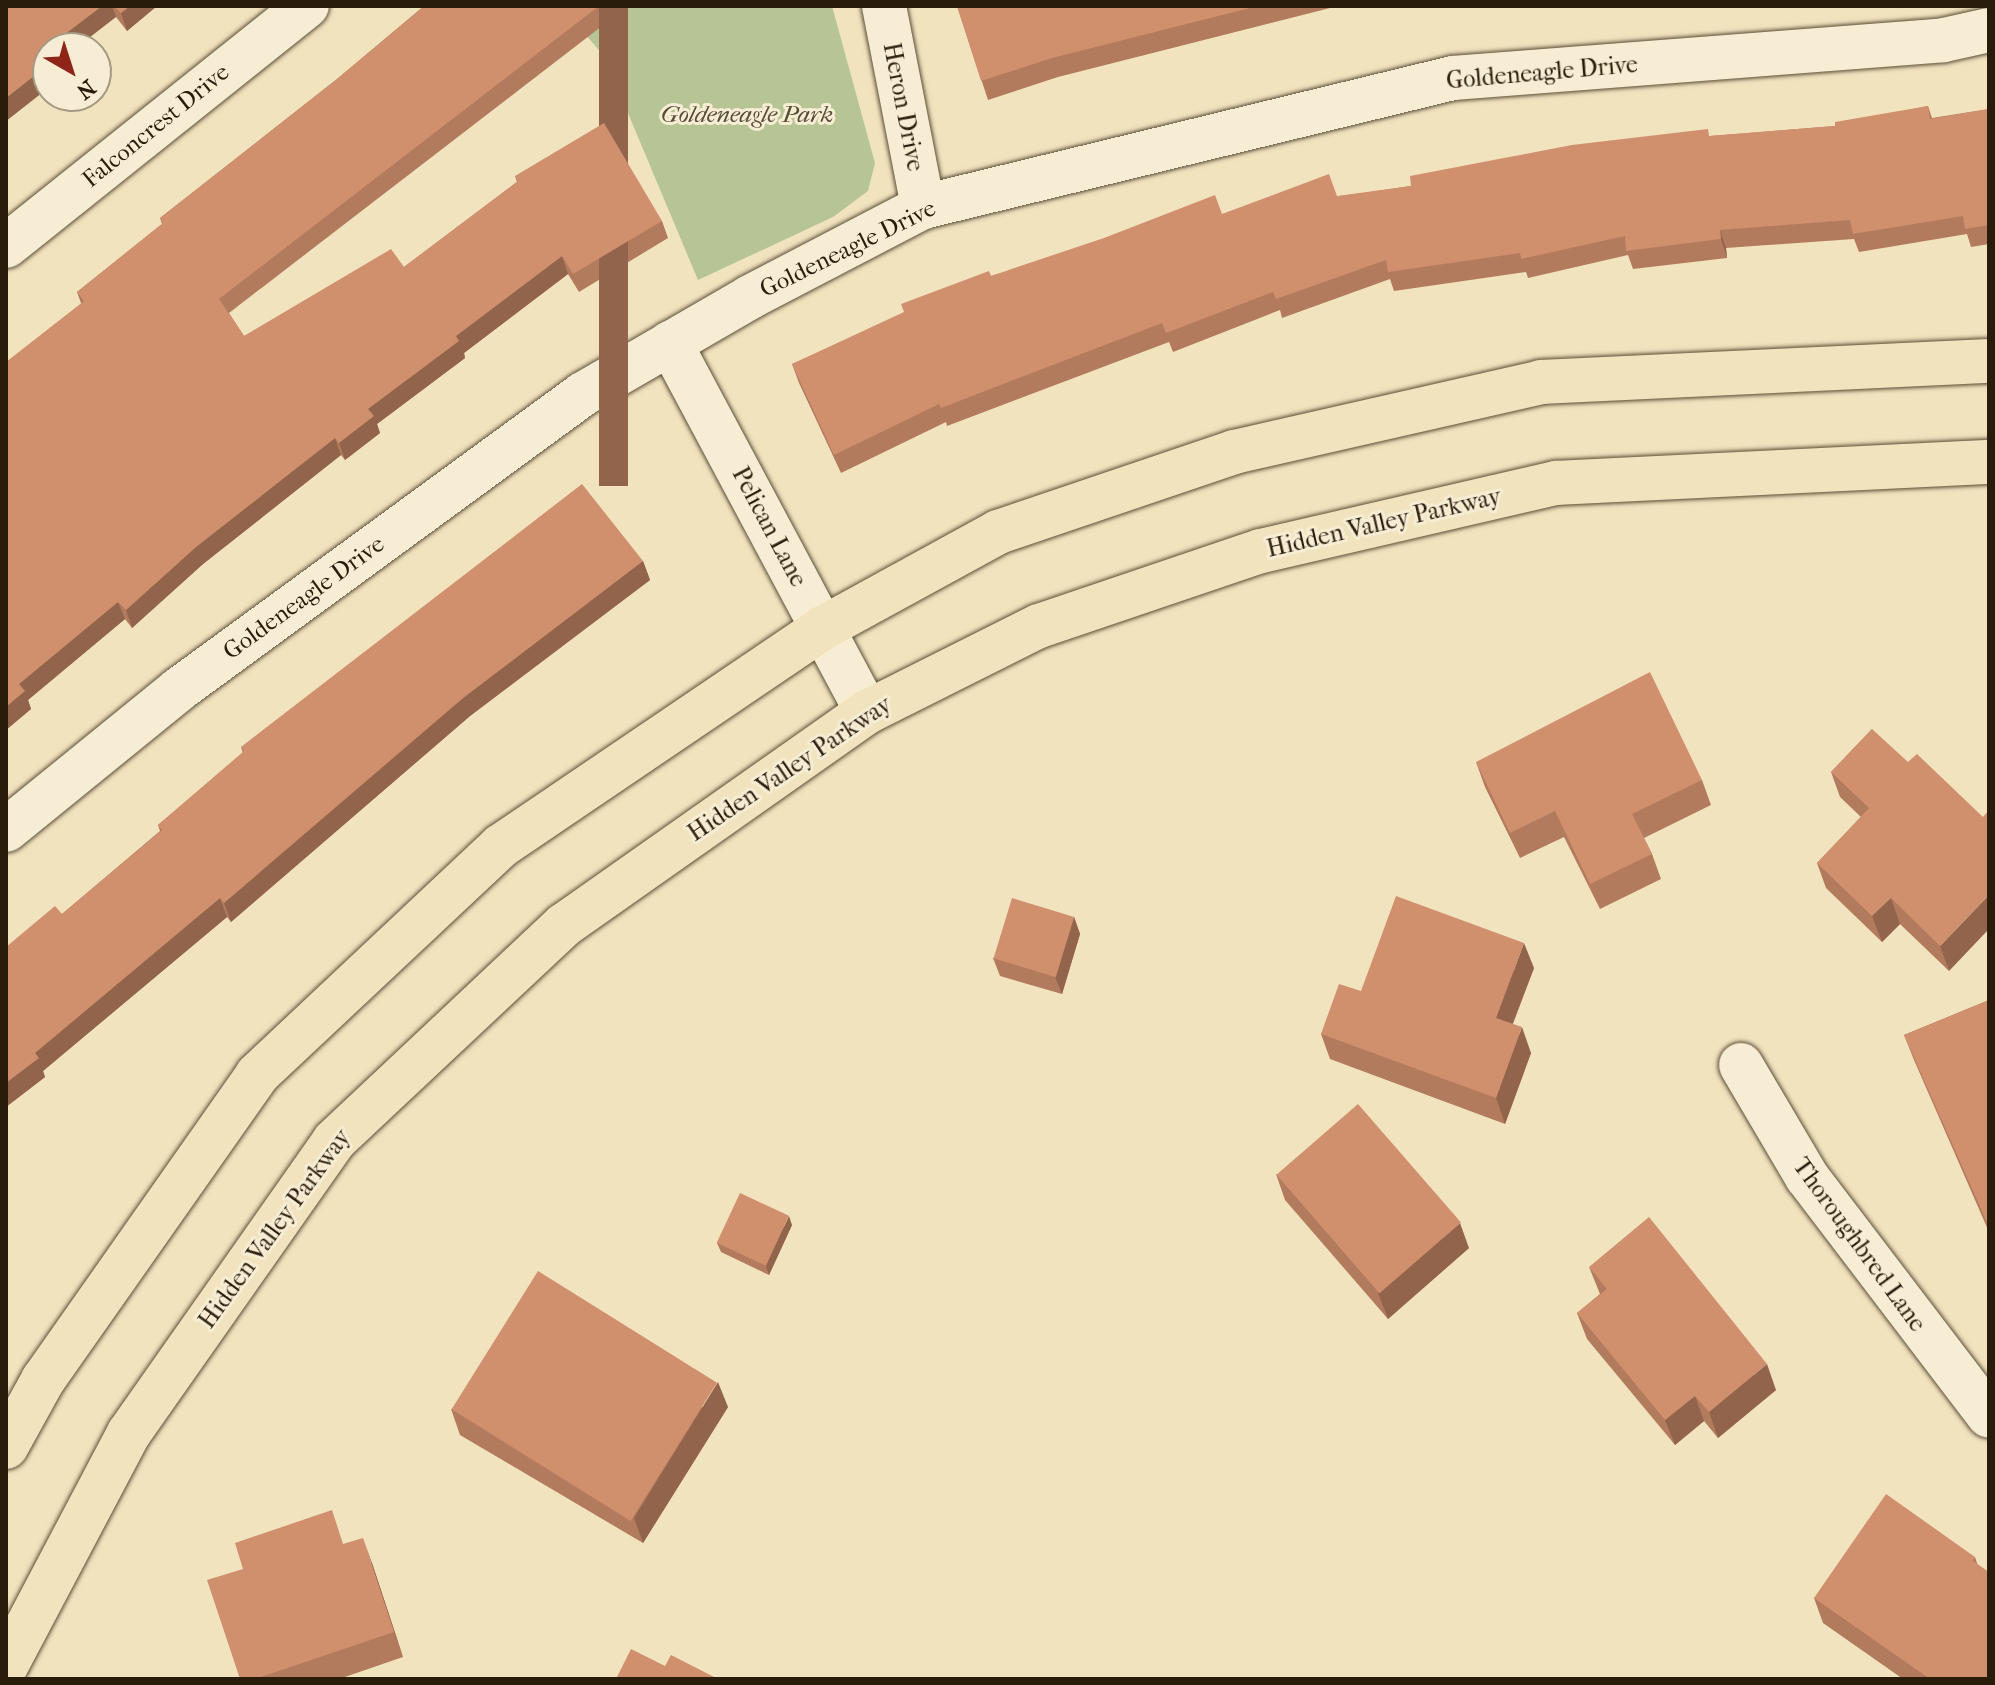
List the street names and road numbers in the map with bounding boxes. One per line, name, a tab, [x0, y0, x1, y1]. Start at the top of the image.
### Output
street label: Heron Drive	[876, 40, 930, 174]
street label: Goldeneagle Drive	[1445, 50, 1639, 96]
street label: Falconcrest Drive	[77, 58, 235, 194]
street label: Goldeneagle Drive	[755, 194, 941, 304]
street label: Pelican Lane	[725, 462, 813, 592]
street label: Hidden Valley Parkway	[1264, 482, 1504, 564]
street label: Goldeneagle Drive	[218, 530, 390, 666]
street label: Hidden Valley Parkway	[683, 690, 897, 848]
street label: Hidden Valley Parkway	[193, 1124, 357, 1334]
street label: Thoroughbred Lane	[1786, 1153, 1932, 1337]

